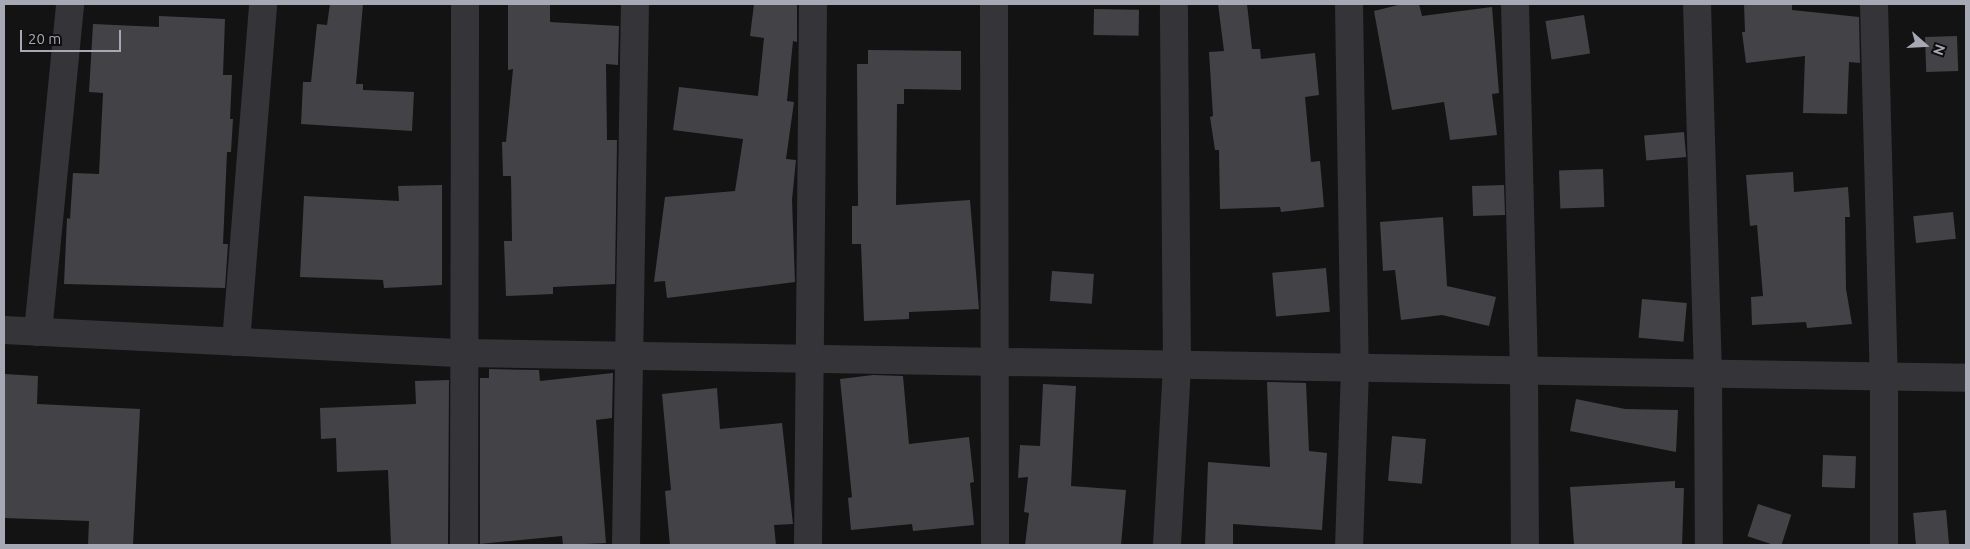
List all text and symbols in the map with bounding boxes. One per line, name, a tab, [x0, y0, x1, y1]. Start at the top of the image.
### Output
scale bar	[22, 20, 124, 52]
north arrow	[1900, 20, 1950, 70]
text: 20 m	[28, 30, 61, 47]
text: N	[1930, 42, 1948, 57]

